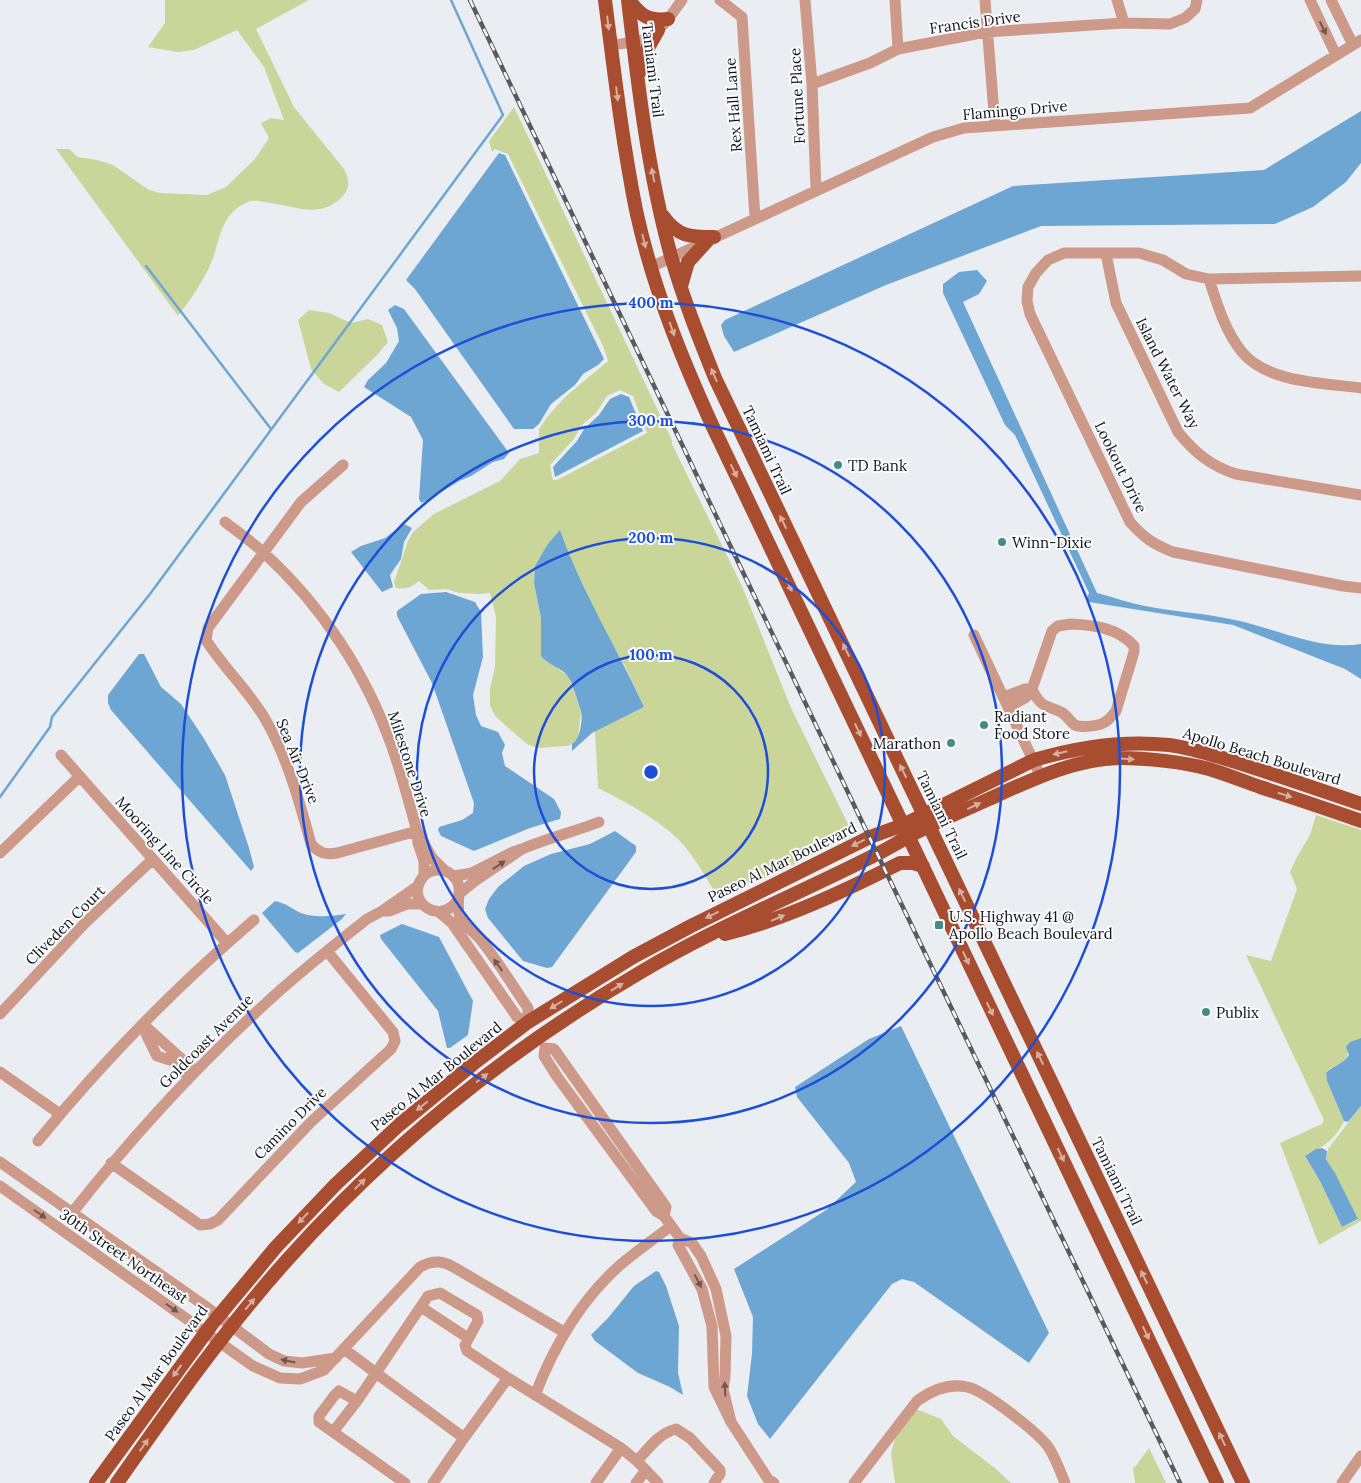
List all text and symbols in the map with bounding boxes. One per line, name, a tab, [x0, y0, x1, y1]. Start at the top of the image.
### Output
street label: Francis Drive	[928, 6, 1022, 38]
one-way arrow	[604, 15, 612, 31]
street label: Tamiami Trail	[638, 21, 668, 119]
one-way arrow	[1319, 21, 1327, 35]
street label: Fortune Place	[785, 47, 809, 145]
street label: Rex Hall Lane	[720, 57, 746, 153]
one-way arrow	[613, 86, 621, 102]
street label: Flamingo Drive	[962, 96, 1068, 124]
one-way arrow	[648, 167, 656, 183]
one-way arrow	[640, 233, 648, 249]
text: 400 m	[628, 293, 674, 312]
street label: Island Water Way	[1132, 314, 1204, 432]
one-way arrow	[669, 322, 676, 337]
one-way arrow	[710, 367, 718, 382]
street label: Tamiami Trail	[738, 403, 796, 497]
text: 300 m	[628, 411, 674, 430]
street label: Lookout Drive	[1091, 418, 1151, 516]
place label: TD Bank	[848, 456, 907, 475]
marker: TD Bank	[832, 459, 844, 471]
one-way arrow	[730, 464, 738, 478]
one-way arrow	[779, 514, 788, 529]
text: 200 m	[629, 528, 674, 547]
place label: Winn-Dixie	[1012, 533, 1092, 552]
marker: Winn-Dixie	[996, 536, 1008, 548]
one-way arrow	[785, 578, 793, 592]
one-way arrow	[842, 643, 850, 657]
text: 100 m	[630, 645, 673, 664]
place label: Radiant Food Store	[994, 707, 1070, 743]
street label: Milestone Drive	[384, 709, 436, 819]
street label: Sea Air Drive	[272, 716, 324, 806]
marker: Radiant Food Store	[978, 719, 990, 731]
one-way arrow	[854, 723, 862, 737]
street label: Apollo Beach Boulevard	[1180, 723, 1343, 789]
place label: Marathon	[873, 734, 941, 753]
marker: Marathon	[945, 737, 957, 749]
one-way arrow	[1051, 750, 1067, 758]
one-way arrow	[1120, 755, 1136, 763]
centre of rings	[642, 763, 660, 781]
one-way arrow	[898, 764, 906, 778]
street label: Tamiami Trail	[912, 768, 972, 862]
street label: Mooring Line Circle	[112, 792, 218, 908]
one-way arrow	[1277, 792, 1292, 800]
one-way arrow	[967, 802, 981, 810]
street label: Paseo Al Mar Boulevard	[704, 818, 860, 906]
one-way arrow	[850, 839, 865, 847]
one-way arrow	[493, 860, 506, 870]
street label: Cliveden Court	[21, 881, 109, 969]
one-way arrow	[958, 888, 966, 902]
place label: U.S. Highway 41 @ Apollo Beach Boulevard	[948, 907, 1113, 943]
one-way arrow	[705, 912, 719, 920]
one-way arrow	[771, 913, 785, 921]
marker: U.S. Highway 41 @ Apollo Beach Boulevard	[933, 919, 945, 931]
one-way arrow	[962, 951, 970, 965]
one-way arrow	[493, 958, 503, 972]
one-way arrow	[610, 982, 624, 992]
street label: Goldcoast Avenue	[155, 990, 257, 1092]
one-way arrow	[549, 1000, 562, 1009]
one-way arrow	[987, 1002, 995, 1016]
place label: Publix	[1216, 1003, 1259, 1022]
marker: Publix	[1200, 1006, 1212, 1018]
street label: Paseo Al Mar Boulevard	[366, 1017, 506, 1135]
one-way arrow	[1035, 1051, 1043, 1065]
one-way arrow	[475, 1072, 488, 1083]
street label: Camino Drive	[250, 1083, 330, 1163]
one-way arrow	[415, 1101, 428, 1112]
street label: Tamiami Trail	[1087, 1134, 1147, 1228]
one-way arrow	[1057, 1148, 1065, 1162]
one-way arrow	[353, 1178, 365, 1190]
street label: 30th Street Northeast	[56, 1204, 192, 1308]
one-way arrow	[33, 1209, 47, 1219]
one-way arrow	[298, 1211, 310, 1223]
one-way arrow	[1140, 1270, 1148, 1284]
one-way arrow	[694, 1274, 702, 1289]
one-way arrow	[244, 1298, 256, 1310]
street label: Paseo Al Mar Boulevard	[100, 1301, 212, 1445]
one-way arrow	[166, 1303, 179, 1313]
one-way arrow	[1142, 1326, 1150, 1340]
one-way arrow	[280, 1357, 295, 1365]
one-way arrow	[172, 1364, 182, 1378]
one-way arrow	[721, 1381, 729, 1397]
one-way arrow	[1218, 1432, 1226, 1446]
one-way arrow	[139, 1438, 149, 1452]

